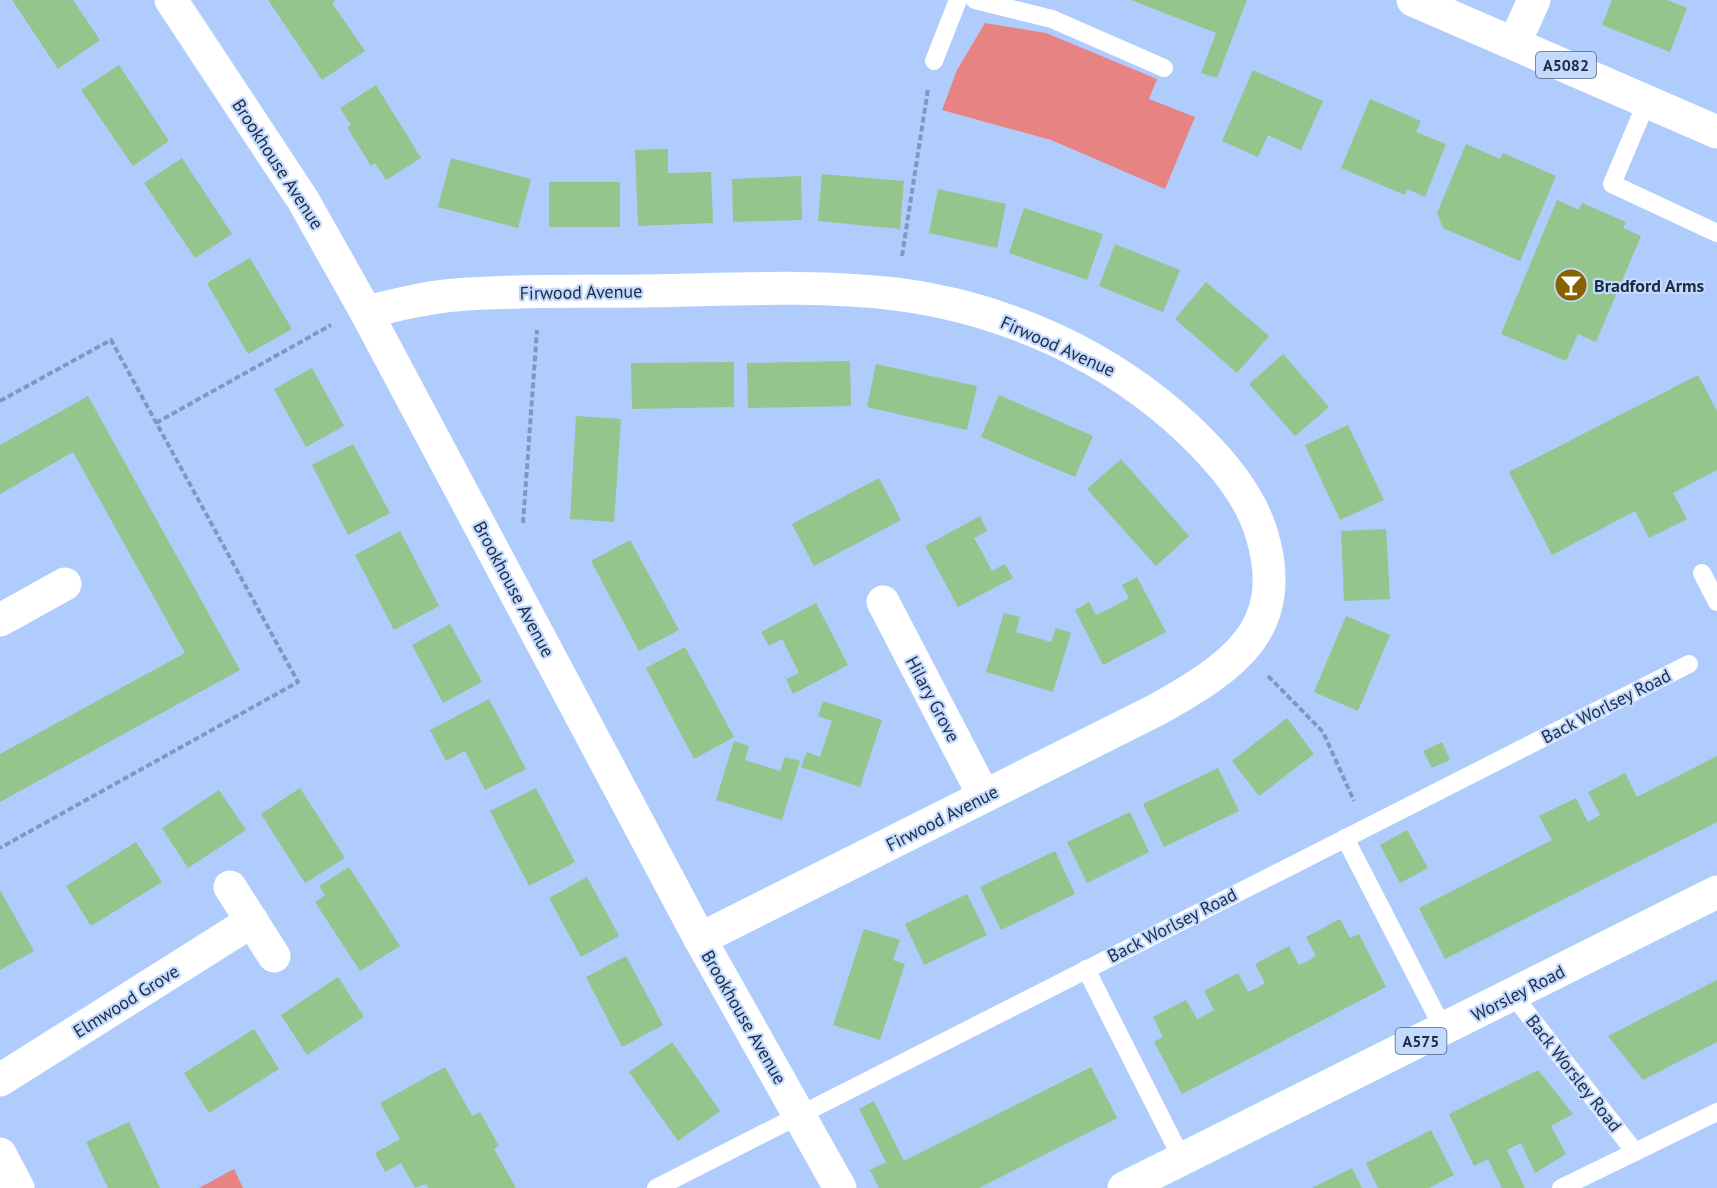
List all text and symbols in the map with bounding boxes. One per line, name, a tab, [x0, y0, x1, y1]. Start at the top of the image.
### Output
road number: A5082	[1536, 52, 1596, 78]
street label: Brookhouse Avenue	[227, 94, 329, 234]
bar icon: Bradford Arms	[1553, 267, 1589, 303]
place label: Bradford Arms	[1594, 274, 1704, 297]
street label: Firwood Avenue	[519, 279, 643, 305]
street label: Firwood Avenue	[997, 311, 1119, 381]
street label: Brookhouse Avenue	[468, 517, 560, 661]
street label: Hilary Grove	[901, 652, 965, 746]
street label: Back Worlsey Road	[1537, 663, 1675, 749]
street label: Firwood Avenue	[882, 780, 1002, 856]
street label: Back Worlsey Road	[1103, 882, 1241, 968]
street label: Brookhouse Avenue	[696, 946, 792, 1088]
street label: Elmwood Grove	[69, 959, 183, 1043]
street label: Worsley Road	[1467, 960, 1569, 1026]
street label: Back Worsley Road	[1521, 1010, 1627, 1136]
road number: A575	[1396, 1028, 1446, 1054]

